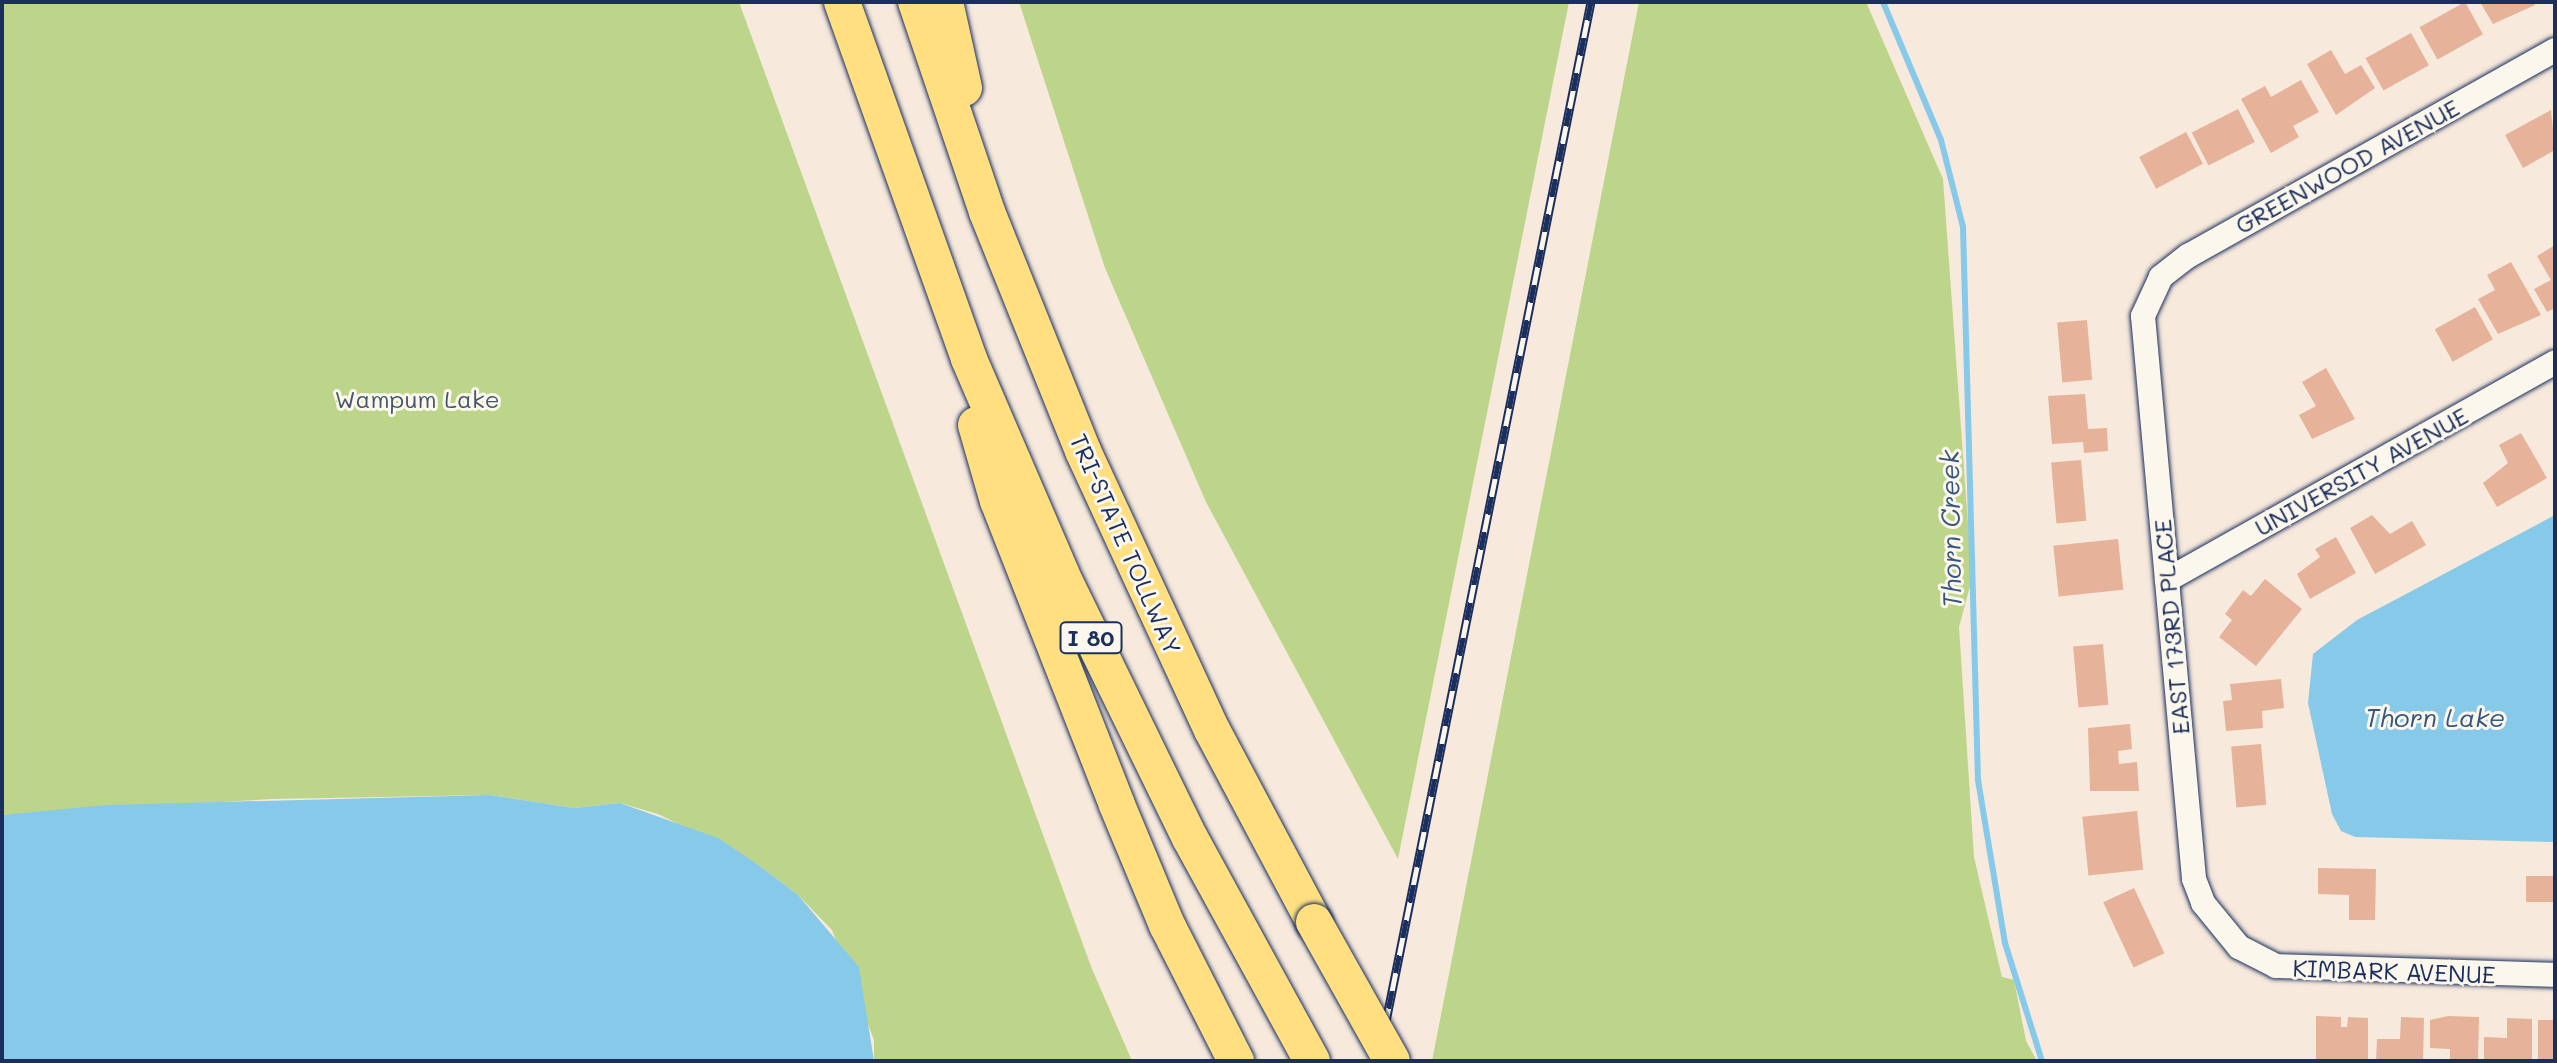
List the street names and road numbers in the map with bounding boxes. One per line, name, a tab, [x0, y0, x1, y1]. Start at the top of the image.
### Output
street label: GREENWOOD AVENUE	[2230, 92, 2464, 240]
street label: UNIVERSITY AVENUE	[2249, 400, 2473, 542]
street label: TRI-STATE TOLLWAY	[1064, 429, 1188, 659]
street label: EAST 173RD PLACE	[2147, 518, 2195, 736]
road number: I 80	[1059, 620, 1123, 656]
street label: KIMBARK AVENUE	[2292, 953, 2496, 989]

